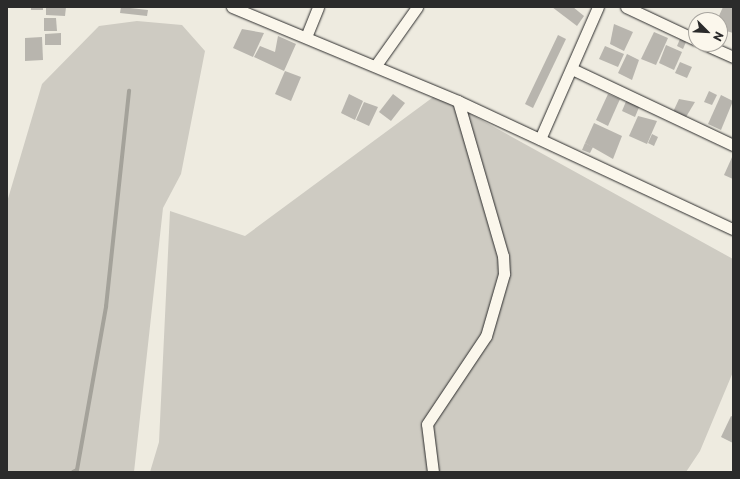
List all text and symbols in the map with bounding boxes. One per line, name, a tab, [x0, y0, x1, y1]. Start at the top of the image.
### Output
north arrow	[688, 12, 728, 52]
text: N	[709, 29, 728, 44]

